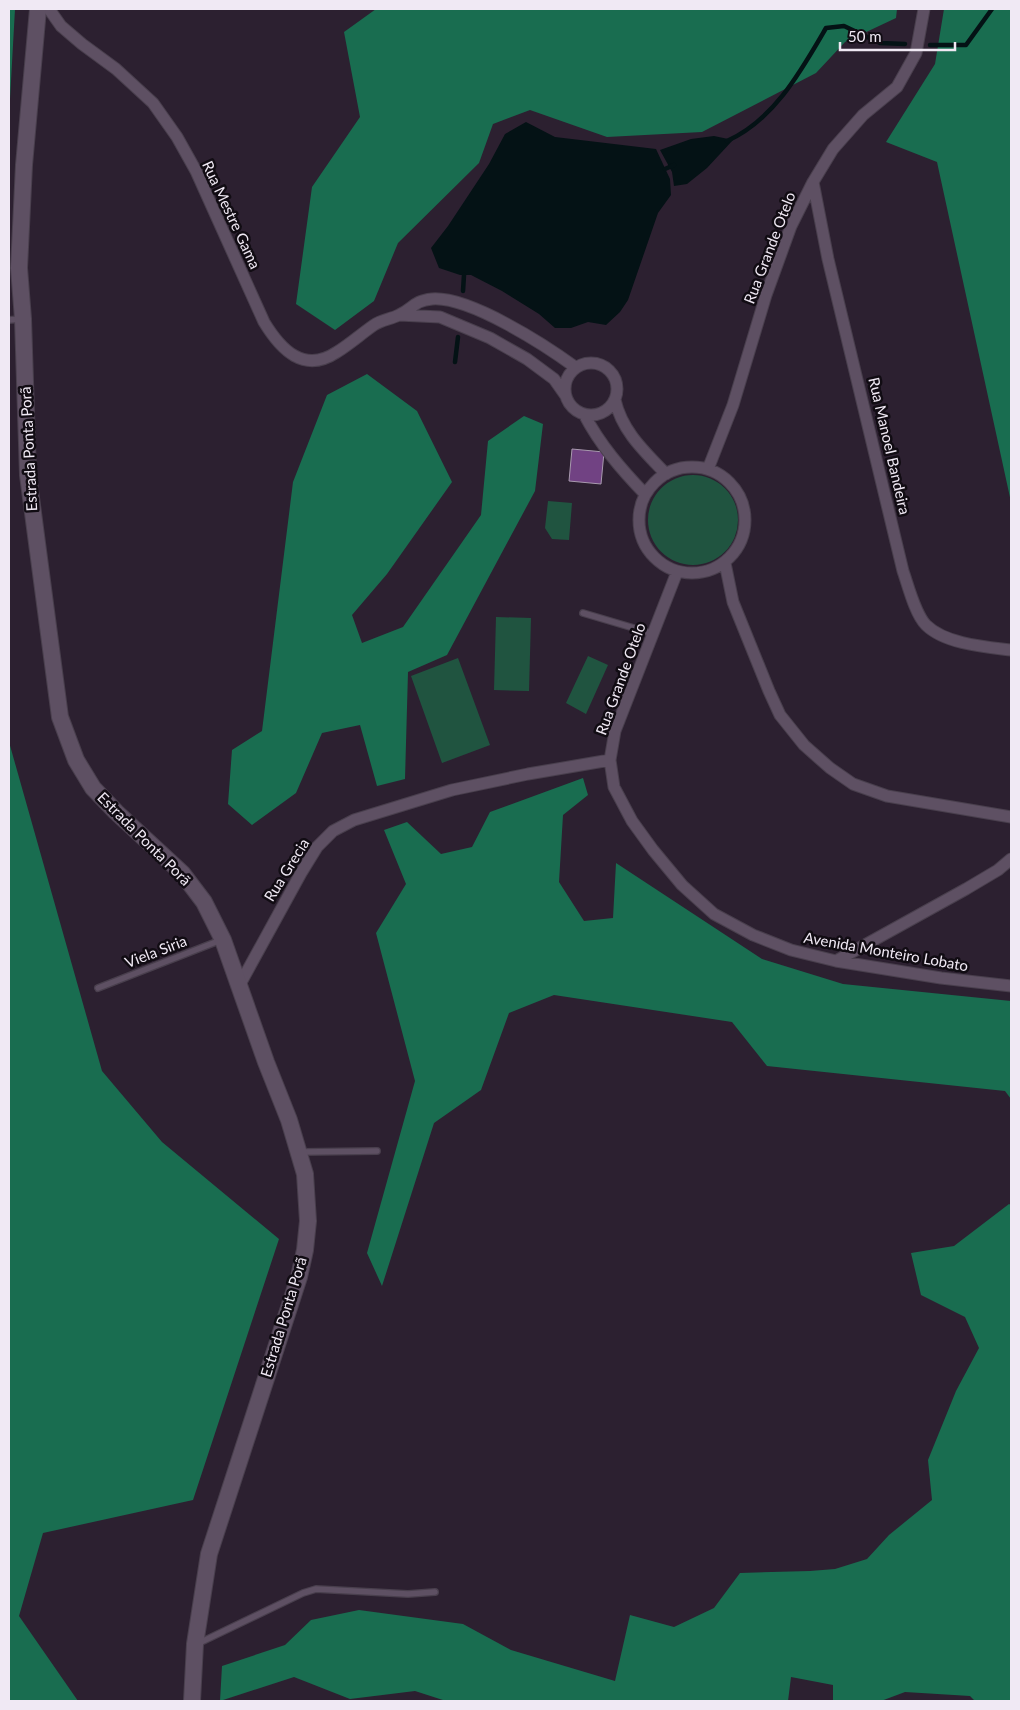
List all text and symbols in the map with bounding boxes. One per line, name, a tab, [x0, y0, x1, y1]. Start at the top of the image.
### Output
scale bar	[840, 20, 955, 52]
text: 50 m	[848, 27, 882, 45]
street label: Rua Mestre Gama	[199, 158, 265, 272]
street label: Rua Grande Otelo	[739, 189, 799, 306]
street label: Rua Manoel Bandeira	[865, 375, 915, 516]
street label: Estrada Ponta Porã	[16, 386, 40, 512]
street label: Rua Grande Otelo	[591, 620, 649, 737]
street label: Estrada Ponta Porã	[94, 788, 195, 889]
street label: Rua Grecia	[260, 835, 313, 904]
street label: Avenida Monteiro Lobato	[802, 928, 970, 974]
street label: Viela Siria	[122, 931, 189, 971]
street label: Estrada Ponta Porã	[256, 1254, 310, 1379]

